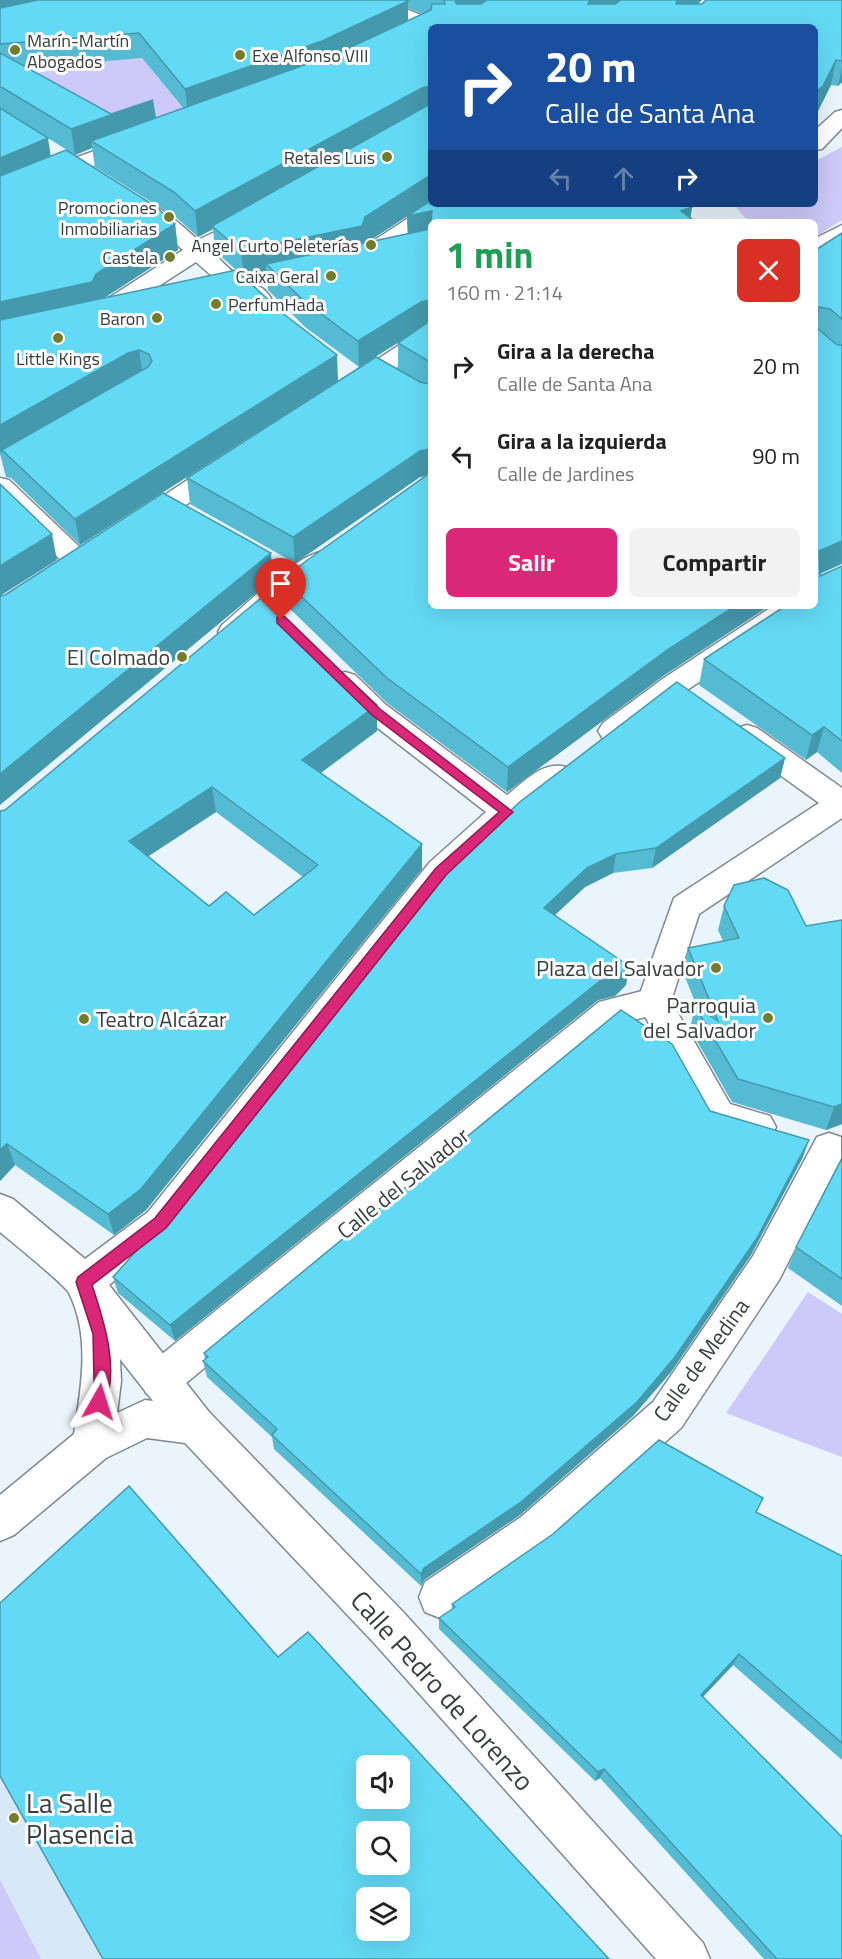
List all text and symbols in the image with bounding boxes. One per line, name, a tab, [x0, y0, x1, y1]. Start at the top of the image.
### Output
place label: Marín-Martín Abogados	[27, 27, 129, 75]
text: 20 m	[545, 34, 637, 98]
place label: Exe Alfonso VIII	[252, 42, 368, 69]
marker: Marín-Martín Abogados	[8, 43, 22, 57]
marker: Exe Alfonso VIII	[233, 48, 247, 62]
icon: right	[446, 48, 524, 126]
text: Calle de Santa Ana	[545, 92, 755, 133]
place label: Retales Luis	[284, 144, 375, 171]
marker: Retales Luis	[380, 150, 394, 164]
icon: left	[544, 162, 577, 195]
icon: ahead	[607, 162, 640, 195]
icon: right	[670, 162, 703, 195]
place label: Promociones Inmobiliarias	[58, 194, 157, 242]
marker: Promociones Inmobiliarias	[162, 210, 176, 224]
text: 1 min	[446, 227, 533, 282]
place label: Angel Curto Peleterías	[191, 232, 359, 259]
marker: Angel Curto Peleterías	[364, 238, 378, 252]
button: close	[737, 239, 800, 302]
place label: Castela	[102, 244, 158, 271]
marker: Castela	[163, 250, 177, 264]
place label: Caixa Geral	[236, 263, 319, 290]
marker: Caixa Geral	[324, 269, 338, 283]
text: 160 m · 21:14	[446, 277, 563, 308]
place label: PerfumHada	[228, 291, 324, 318]
marker: PerfumHada	[209, 297, 223, 311]
place label: Baron	[100, 305, 145, 332]
marker: Baron	[150, 311, 164, 325]
marker: Little Kings	[51, 331, 65, 345]
text: Gira a la derecha	[497, 334, 654, 368]
place label: Little Kings	[16, 345, 100, 372]
text: 20 m	[752, 349, 800, 383]
icon: right	[446, 350, 479, 383]
text: Calle de Santa Ana	[497, 368, 652, 399]
text: Gira a la izquierda	[497, 424, 667, 458]
text: 90 m	[752, 439, 800, 473]
icon: left	[446, 440, 479, 473]
text: Calle de Jardines	[497, 458, 634, 489]
button: Salir	[446, 528, 617, 597]
button: Compartir	[629, 528, 800, 597]
pin	[255, 558, 306, 620]
icon: arrive	[264, 567, 297, 600]
place label: El Colmado	[67, 640, 170, 674]
marker: El Colmado	[175, 650, 189, 664]
place label: Plaza del Salvador	[536, 951, 704, 985]
marker: Plaza del Salvador	[709, 961, 723, 975]
place label: Parroquia del Salvador	[643, 988, 756, 1047]
place label: Teatro Alcázar	[96, 1002, 227, 1036]
marker: Parroquia del Salvador	[761, 1011, 775, 1025]
marker: Teatro Alcázar	[77, 1012, 91, 1026]
street label: Calle del Salvador	[329, 1119, 477, 1247]
street label: Calle de Medina	[644, 1291, 758, 1429]
position arrow	[67, 1370, 131, 1434]
street label: Calle Pedro de Lorenzo	[341, 1580, 545, 1800]
map controls	[356, 1755, 410, 1941]
button: sound	[356, 1755, 410, 1809]
place label: La Salle Plasencia	[26, 1782, 134, 1854]
marker: La Salle Plasencia	[7, 1811, 21, 1825]
button: search	[356, 1821, 410, 1875]
button: layers	[356, 1887, 410, 1941]

